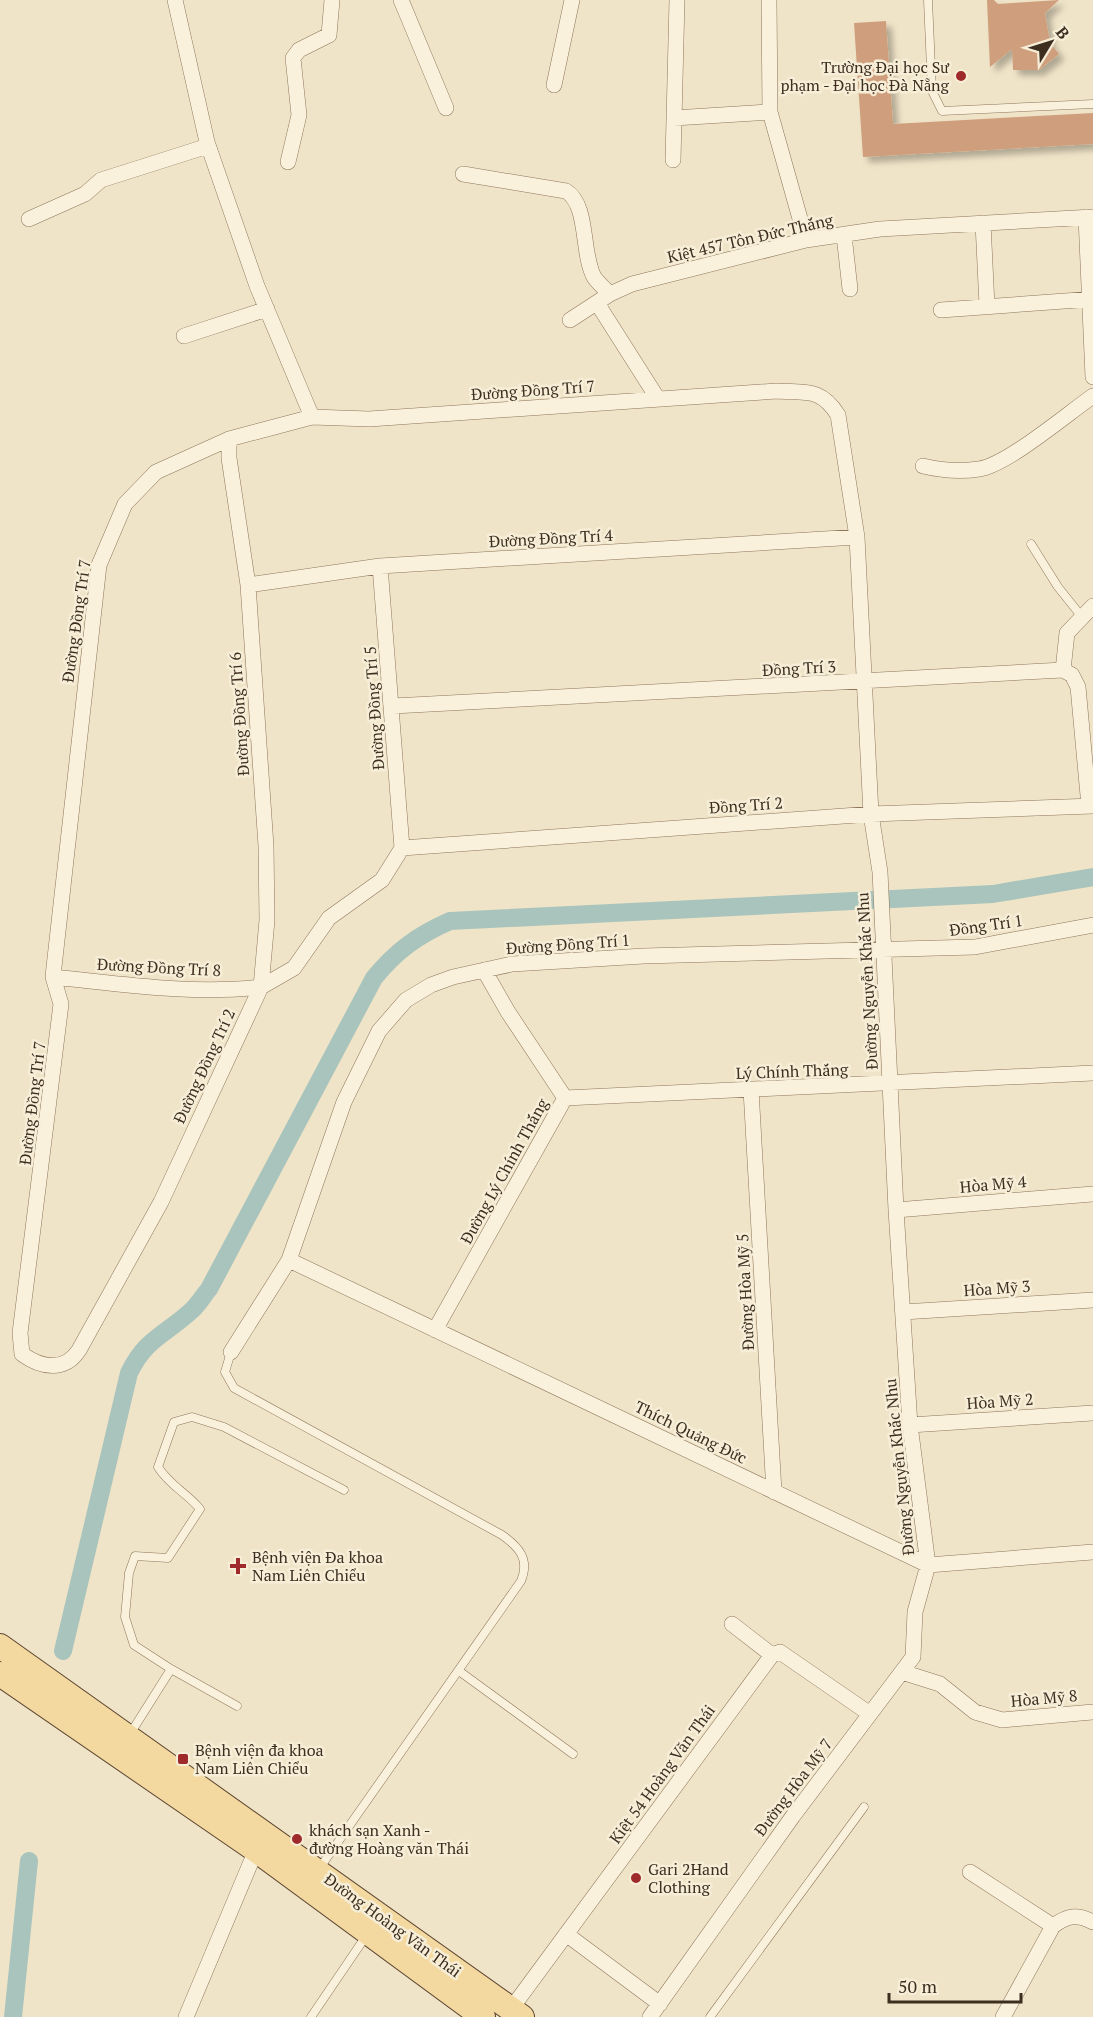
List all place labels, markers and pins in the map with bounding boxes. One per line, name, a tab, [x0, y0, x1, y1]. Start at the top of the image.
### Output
place label: Trường Đại học Sư phạm - Đại học Đà Nẵng	[780, 56, 950, 96]
marker: Trường Đại học Sư phạm - Đại học Đà Nẵng	[954, 69, 968, 83]
place label: Bệnh viện Đa khoa Nam Liên Chiểu	[252, 1546, 383, 1586]
marker: Bệnh viện Đa khoa Nam Liên Chiểu	[229, 1557, 247, 1575]
place label: Bệnh viện đa khoa Nam Liên Chiểu	[195, 1739, 324, 1779]
marker: Bệnh viện đa khoa Nam Liên Chiểu	[176, 1752, 190, 1766]
place label: khách sạn Xanh - đường Hoàng văn Thái	[309, 1819, 469, 1859]
marker: khách sạn Xanh - đường Hoàng văn Thái	[290, 1832, 304, 1846]
place label: Gari 2Hand Clothing	[648, 1858, 729, 1898]
marker: Gari 2Hand Clothing	[629, 1871, 643, 1885]

